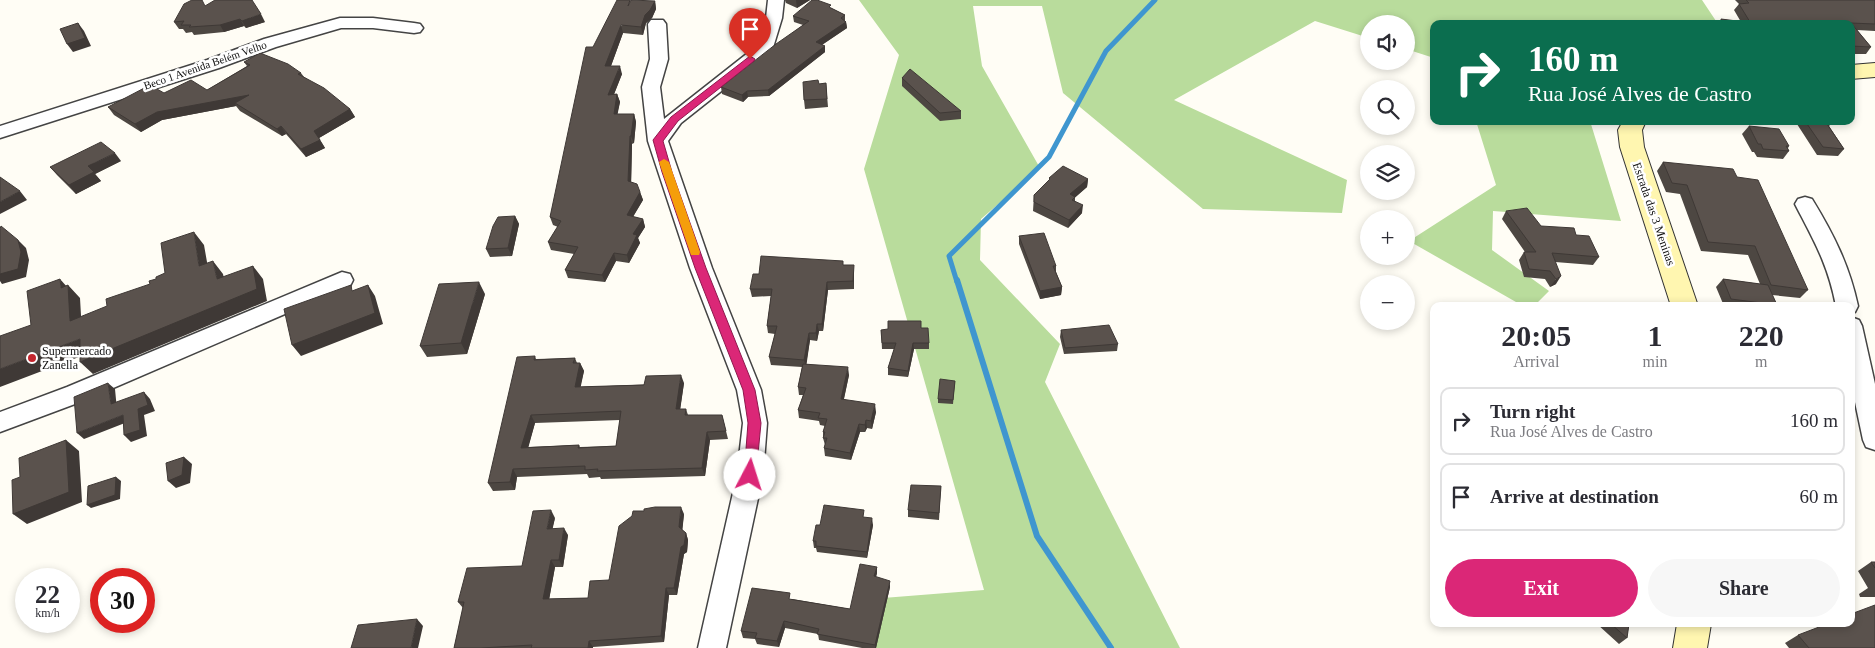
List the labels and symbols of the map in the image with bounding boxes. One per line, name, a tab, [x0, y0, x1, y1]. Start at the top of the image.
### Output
pin	[729, 8, 771, 59]
street label: Beco 1 Avenida Belém Velho	[142, 38, 268, 92]
street label: Estrada das 3 Meninas	[1630, 161, 1678, 268]
place label: Supermercado Zanella	[42, 344, 111, 372]
marker: Supermercado Zanella	[26, 352, 38, 364]
position arrow	[723, 448, 775, 500]
speed limit sign: 30	[90, 568, 155, 633]

